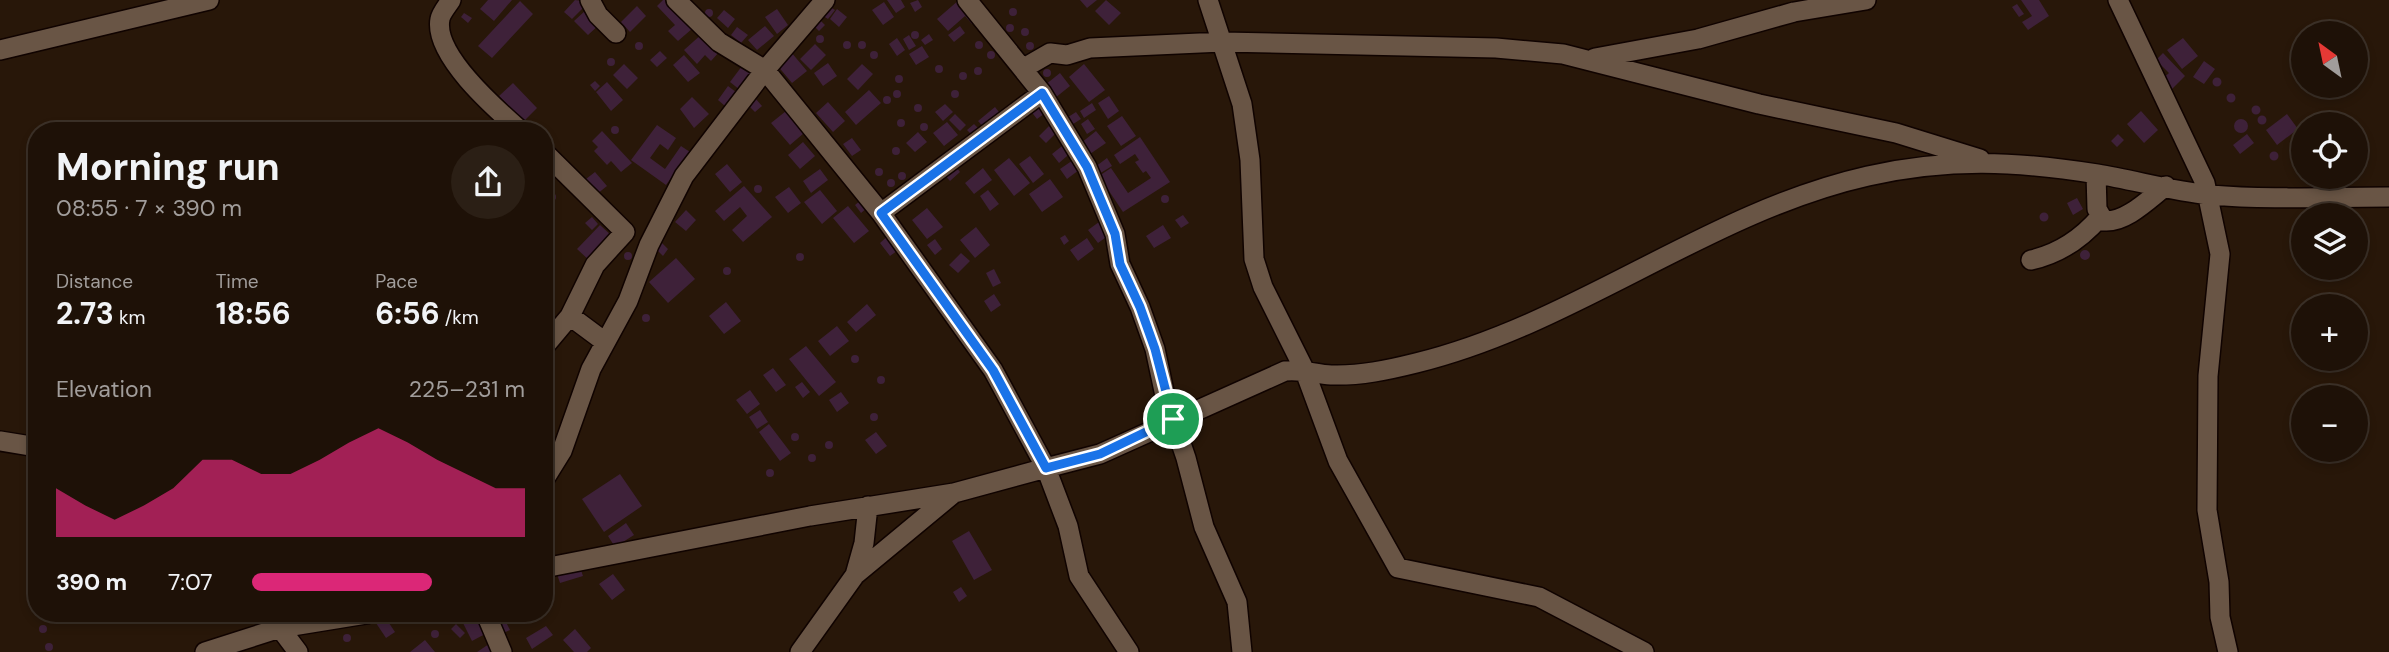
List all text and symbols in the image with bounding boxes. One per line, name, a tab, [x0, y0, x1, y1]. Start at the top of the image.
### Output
north arrow	[2291, 21, 2368, 98]
map controls	[2291, 21, 2368, 462]
button: locate	[2291, 112, 2368, 189]
text: Morning run	[56, 142, 280, 192]
button: share	[451, 145, 525, 219]
text: 08:55 · 7 × 390 m	[56, 193, 242, 223]
button: layers	[2291, 203, 2368, 280]
text: Distance	[56, 269, 133, 294]
text: Time	[216, 269, 259, 294]
text: Pace	[375, 269, 418, 294]
text: 2.73	[56, 294, 114, 333]
text: 18:56	[216, 294, 291, 333]
text: 6:56	[375, 294, 440, 333]
button: +	[2291, 294, 2368, 371]
text: km	[114, 305, 145, 330]
text: /km	[440, 305, 479, 330]
text: Elevation	[56, 374, 152, 404]
text: 225–231 m	[409, 374, 525, 404]
button: −	[2291, 385, 2368, 462]
pin	[1143, 389, 1203, 449]
icon: arrive	[1154, 400, 1192, 438]
text: 390 m	[56, 567, 127, 597]
text: 7:07	[168, 567, 213, 597]

